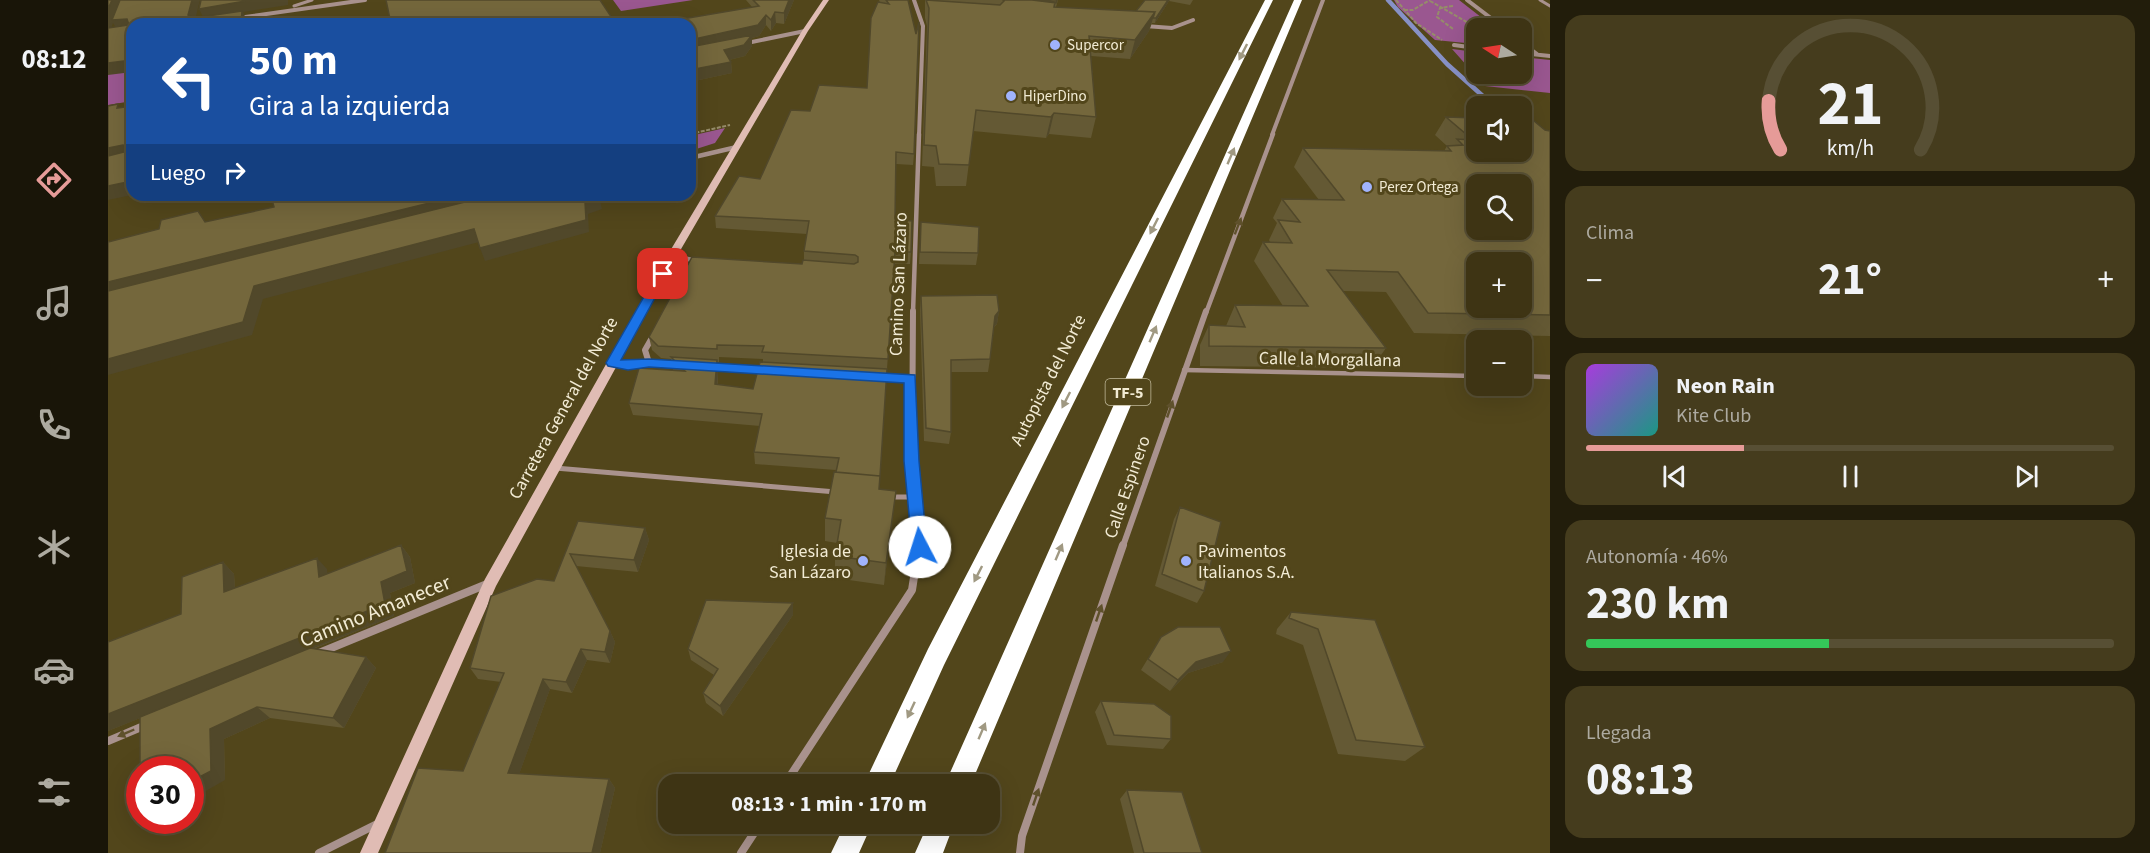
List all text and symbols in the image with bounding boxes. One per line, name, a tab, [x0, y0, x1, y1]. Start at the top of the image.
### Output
north arrow	[1466, 18, 1532, 84]
map controls	[1466, 18, 1532, 396]
text: 50 m	[249, 31, 338, 91]
place label: Supercor	[1067, 35, 1125, 56]
marker: Supercor	[1048, 38, 1062, 52]
text: 08:12	[21, 40, 87, 79]
icon: left	[150, 42, 228, 120]
one-way arrow	[1238, 44, 1247, 61]
text: 21	[1817, 60, 1883, 149]
place label: HiperDino	[1023, 86, 1087, 107]
text: Gira a la izquierda	[249, 87, 450, 126]
marker: HiperDino	[1004, 89, 1018, 103]
button: sound	[1466, 96, 1532, 162]
text: km/h	[1826, 133, 1874, 164]
one-way arrow	[1226, 146, 1236, 164]
icon: right	[218, 156, 251, 189]
text: Luego	[150, 157, 206, 189]
icon: directions	[33, 159, 75, 201]
button: search	[1466, 174, 1532, 240]
place label: Perez Ortega	[1379, 177, 1459, 198]
marker: Perez Ortega	[1360, 180, 1374, 194]
street label: Camino San Lázaro	[883, 212, 914, 356]
one-way arrow	[1150, 217, 1160, 235]
one-way arrow	[1234, 217, 1243, 235]
text: Clima	[1586, 219, 1634, 247]
pin	[637, 248, 688, 299]
text: 21°	[1818, 248, 1882, 312]
button: +	[1466, 252, 1532, 318]
icon: arrive	[646, 257, 679, 290]
text: −	[1586, 257, 1602, 304]
text: +	[2098, 257, 2114, 304]
icon: music	[33, 282, 75, 324]
street label: Autopista del Norte	[1004, 310, 1092, 450]
street label: Carretera General del Norte	[503, 312, 624, 504]
one-way arrow	[1149, 326, 1158, 343]
button: −	[1466, 330, 1532, 396]
street label: Calle la Morgallana	[1259, 346, 1401, 373]
text: Neon Rain	[1676, 370, 1775, 402]
road number: TF-5	[1106, 379, 1150, 405]
one-way arrow	[1062, 391, 1072, 409]
one-way arrow	[1166, 400, 1176, 418]
text: Kite Club	[1676, 402, 1751, 430]
icon: phone	[33, 404, 75, 446]
street label: Calle Espinero	[1098, 432, 1157, 542]
icon: previous	[1658, 460, 1691, 493]
icon: pause	[1834, 460, 1867, 493]
icon: next	[2010, 460, 2043, 493]
position arrow	[888, 515, 952, 579]
icon: climate	[33, 526, 75, 568]
place label: Iglesia de San Lázaro	[769, 539, 851, 585]
place label: Pavimentos Italianos S.A.	[1198, 539, 1295, 585]
one-way arrow	[1055, 543, 1064, 561]
text: Autonomía · 46%	[1586, 543, 1728, 571]
marker: Iglesia de San Lázaro	[856, 554, 870, 568]
marker: Pavimentos Italianos S.A.	[1179, 554, 1193, 568]
one-way arrow	[973, 566, 983, 583]
street label: Camino Amanecer	[295, 567, 456, 655]
text: 230 km	[1586, 572, 1730, 636]
one-way arrow	[1095, 604, 1105, 622]
icon: car	[33, 649, 75, 691]
one-way arrow	[907, 701, 916, 718]
text: Llegada	[1586, 719, 1652, 747]
one-way arrow	[977, 722, 986, 739]
one-way arrow	[116, 728, 134, 738]
text: 08:13	[1586, 748, 1695, 812]
speed limit sign: 30	[126, 756, 204, 834]
icon: filters	[33, 771, 75, 813]
text: 08:13 · 1 min · 170 m	[731, 788, 927, 820]
one-way arrow	[1031, 788, 1041, 806]

